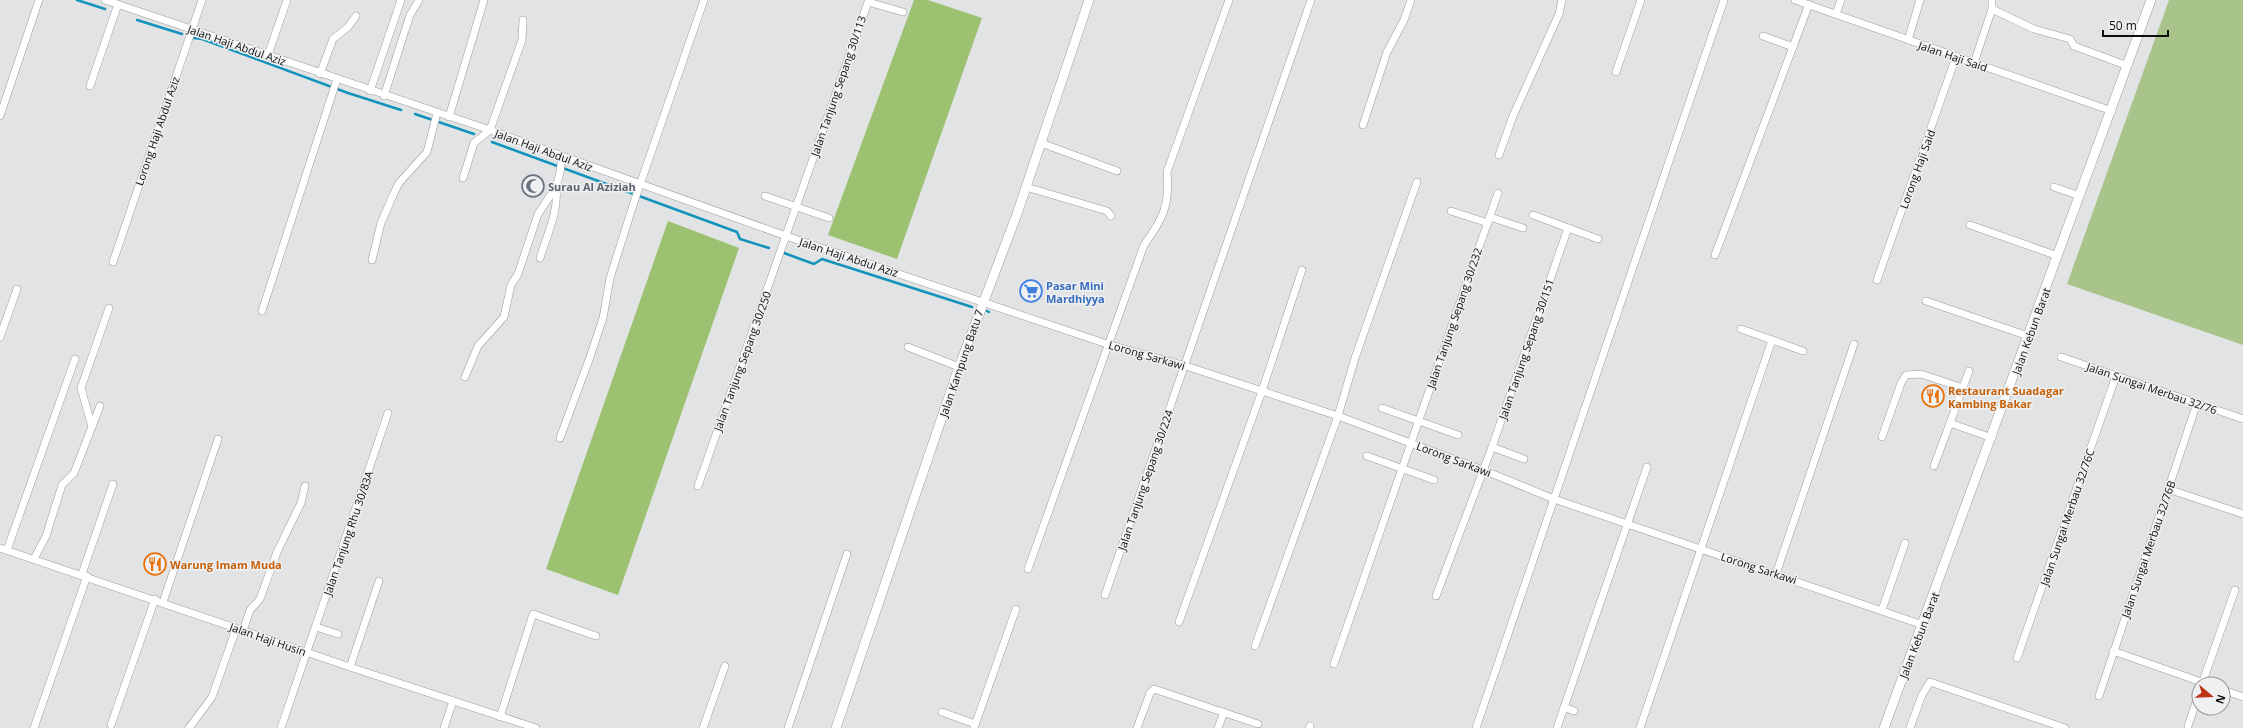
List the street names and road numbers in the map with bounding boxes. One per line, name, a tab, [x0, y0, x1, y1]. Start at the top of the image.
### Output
street label: Jalan Tanjung Sepang 30/113	[807, 14, 869, 159]
street label: Jalan Haji Abdul Aziz	[185, 21, 288, 69]
street label: Jalan Haji Said	[1916, 37, 1989, 75]
street label: Lorong Haji Abdul Aziz	[131, 74, 183, 188]
street label: Jalan Haji Abdul Aziz	[492, 125, 595, 175]
street label: Lorong Haji Said	[1896, 127, 1938, 211]
street label: Jalan Haji Abdul Aziz	[797, 234, 900, 280]
street label: Jalan Tanjung Sepang 30/232	[1423, 246, 1485, 391]
street label: Jalan Tanjung Sepang 30/151	[1495, 277, 1557, 422]
street label: Jalan Kebun Barat	[2008, 285, 2054, 377]
street label: Jalan Tanjung Sepang 30/250	[709, 289, 774, 434]
street label: Jalan Kampung Batu 7	[935, 307, 986, 420]
street label: Lorong Sarkawi	[1107, 337, 1187, 373]
street label: Jalan Sungai Merbau 32/76	[2084, 358, 2219, 417]
street label: Jalan Tanjung Sepang 30/224	[1114, 407, 1176, 553]
street label: Lorong Sarkawi	[1414, 438, 1494, 480]
street label: Jalan Sungai Merbau 32/76C	[2036, 446, 2098, 588]
street label: Jalan Tanjung Rhu 30/83A	[319, 469, 376, 598]
street label: Jalan Sungai Merbau 32/76B	[2117, 478, 2179, 621]
street label: Lorong Sarkawi	[1719, 549, 1799, 587]
street label: Jalan Kebun Barat	[1895, 590, 1942, 681]
street label: Jalan Haji Husin	[227, 619, 308, 659]

